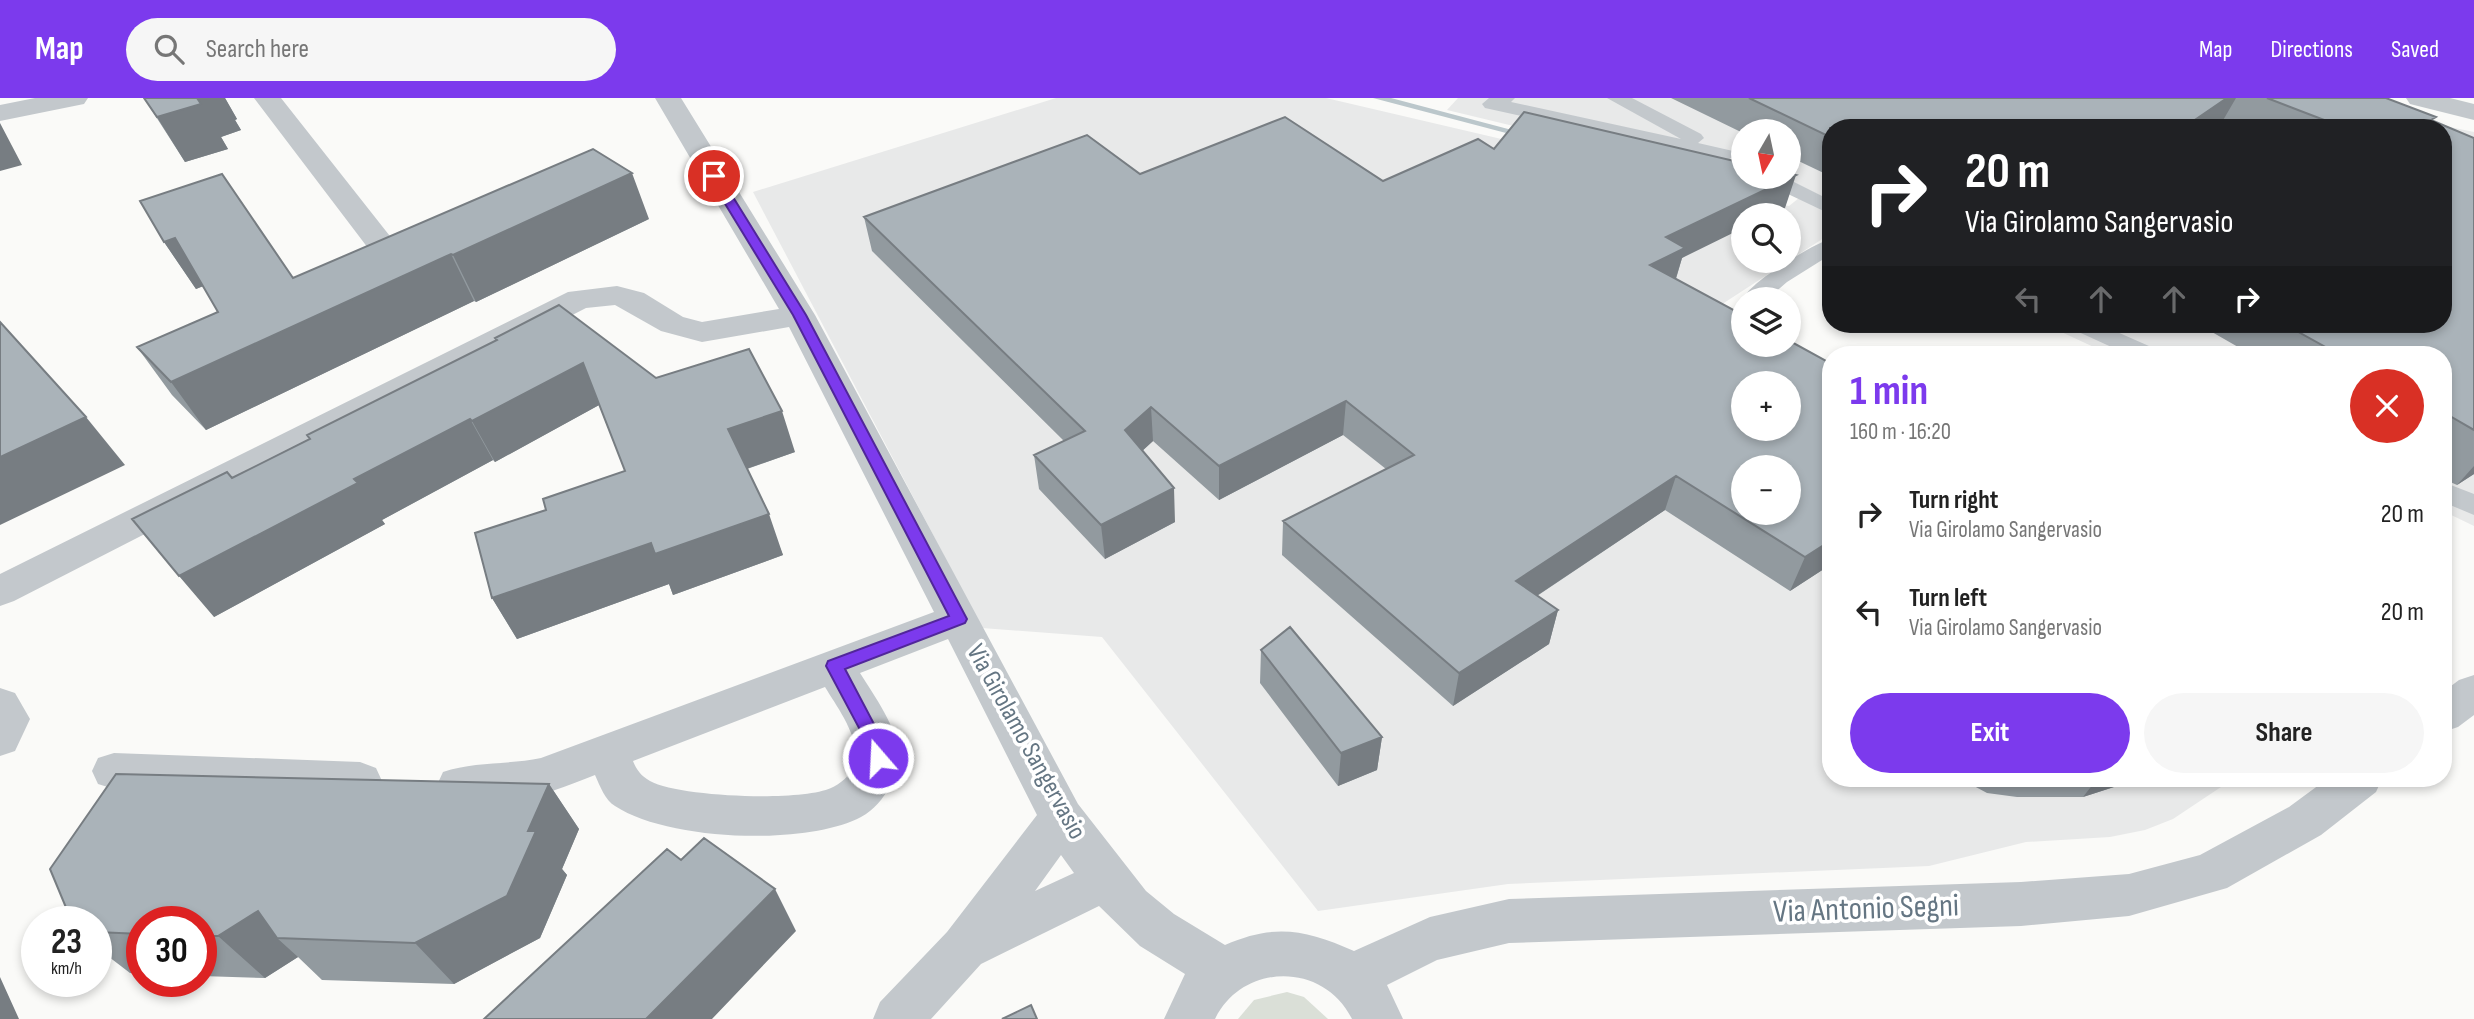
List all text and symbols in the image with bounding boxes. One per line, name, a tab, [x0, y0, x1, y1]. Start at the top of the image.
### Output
search box	[126, 18, 616, 81]
text: Map	[35, 29, 84, 69]
icon: search	[150, 30, 188, 68]
text: Search here	[206, 34, 309, 65]
text: Map	[2199, 35, 2232, 64]
text: Directions	[2270, 35, 2353, 64]
text: Saved	[2391, 35, 2439, 64]
north arrow	[1731, 119, 1801, 189]
map controls	[1731, 119, 1801, 525]
text: 20 m	[1965, 143, 2050, 202]
pin	[684, 146, 744, 206]
icon: right	[1850, 147, 1941, 238]
icon: arrive	[695, 157, 733, 195]
button: search	[1731, 203, 1801, 273]
text: Via Girolamo Sangervasio	[1965, 203, 2233, 242]
icon: left	[2009, 280, 2047, 318]
icon: ahead	[2082, 280, 2120, 318]
icon: ahead	[2155, 280, 2193, 318]
icon: right	[2228, 280, 2266, 318]
button: layers	[1731, 287, 1801, 357]
text: 1 min	[1850, 366, 1928, 417]
button: close	[2350, 369, 2424, 443]
button: +	[1731, 371, 1801, 441]
text: 160 m · 16:20	[1850, 418, 1951, 446]
button: −	[1731, 455, 1801, 525]
text: Turn right	[1909, 485, 1998, 516]
icon: right	[1850, 495, 1888, 533]
text: 20 m	[2381, 499, 2424, 530]
text: Via Girolamo Sangervasio	[1909, 516, 2102, 544]
text: Turn left	[1909, 583, 1987, 614]
icon: left	[1850, 593, 1888, 631]
text: 20 m	[2381, 597, 2424, 628]
text: Via Girolamo Sangervasio	[1909, 614, 2102, 642]
street label: Via Girolamo Sangervasio	[960, 639, 1092, 845]
button: Exit	[1850, 693, 2130, 773]
button: Share	[2144, 693, 2424, 773]
position arrow	[841, 721, 915, 795]
street label: Via Antonio Segni	[1772, 886, 1960, 932]
speed limit sign: 30	[126, 906, 217, 997]
text: 23	[51, 921, 82, 964]
text: km/h	[51, 958, 82, 979]

